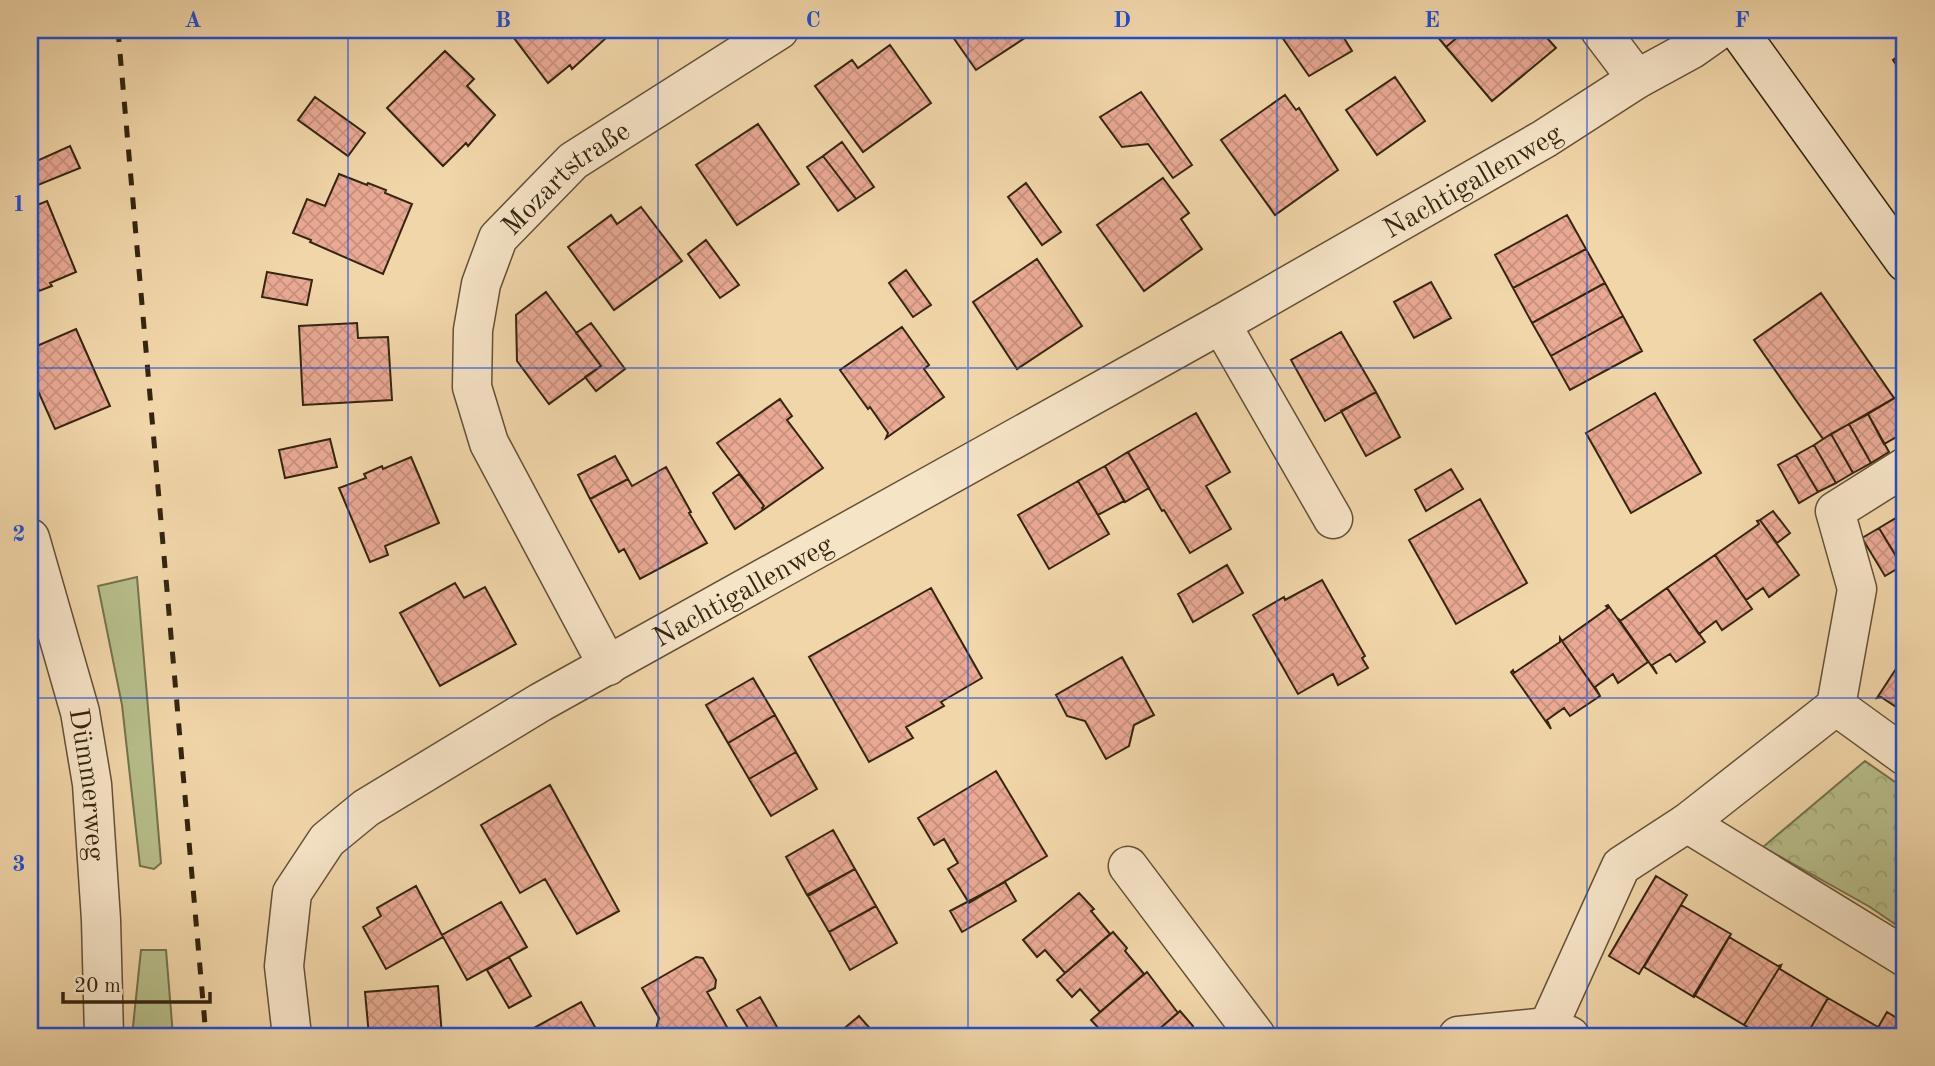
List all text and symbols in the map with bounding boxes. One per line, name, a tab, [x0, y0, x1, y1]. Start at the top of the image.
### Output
text: A	[184, 9, 202, 32]
text: B	[495, 9, 511, 32]
text: C	[805, 9, 821, 32]
text: D	[1113, 9, 1131, 32]
text: E	[1424, 9, 1440, 32]
text: F	[1734, 9, 1750, 32]
street label: Mozartstraße	[498, 118, 636, 242]
street label: Nachtigallenweg	[1380, 120, 1568, 245]
text: 1	[12, 193, 26, 216]
text: 2	[12, 523, 26, 546]
street label: Nachtigallenweg	[649, 532, 838, 654]
street label: Dümmerweg	[63, 706, 108, 862]
text: 3	[12, 853, 26, 876]
scale bar	[63, 961, 210, 1005]
text: 20 m	[74, 976, 121, 997]

